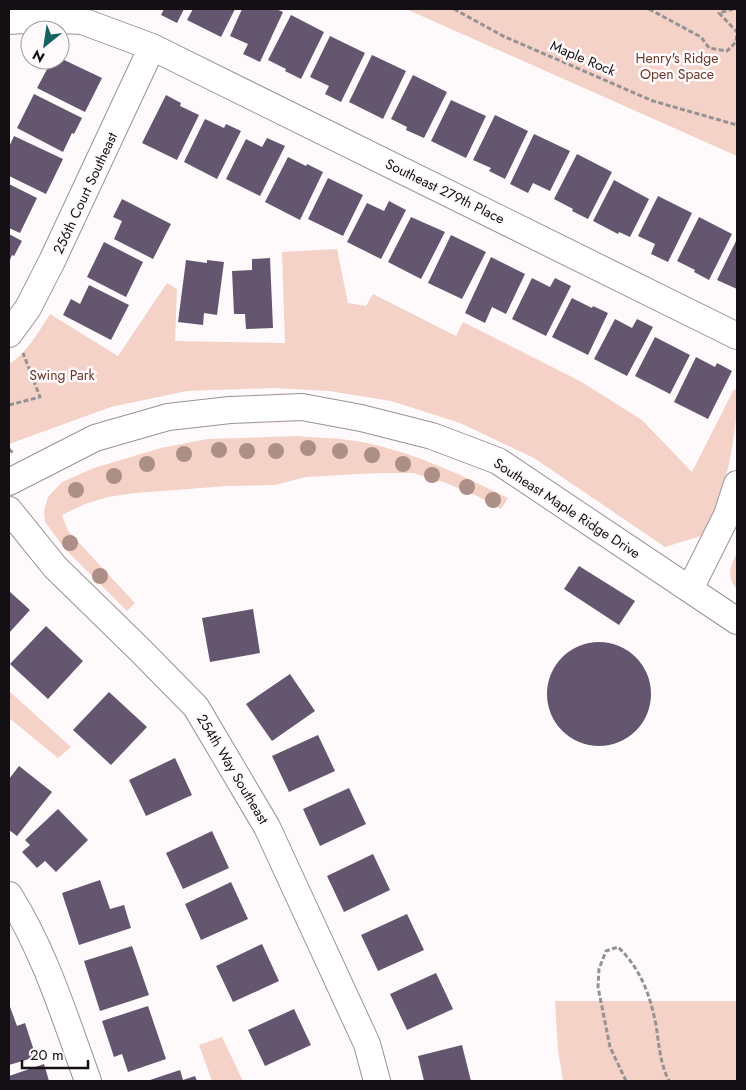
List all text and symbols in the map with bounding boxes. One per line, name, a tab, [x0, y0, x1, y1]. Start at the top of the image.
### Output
north arrow	[20, 20, 70, 70]
street label: Maple Rock	[547, 35, 619, 81]
text: N	[29, 45, 48, 68]
park label: Henry's Ridge Open Space	[635, 48, 719, 84]
street label: 256th Court Southeast	[48, 128, 122, 257]
street label: Southeast 279th Place	[382, 153, 508, 229]
park label: Swing Park	[29, 365, 95, 385]
street label: Southeast Maple Ridge Drive	[490, 453, 644, 563]
street label: 254th Way Southeast	[192, 710, 274, 828]
scale bar	[22, 1038, 89, 1070]
text: 20 m	[30, 1044, 64, 1066]

